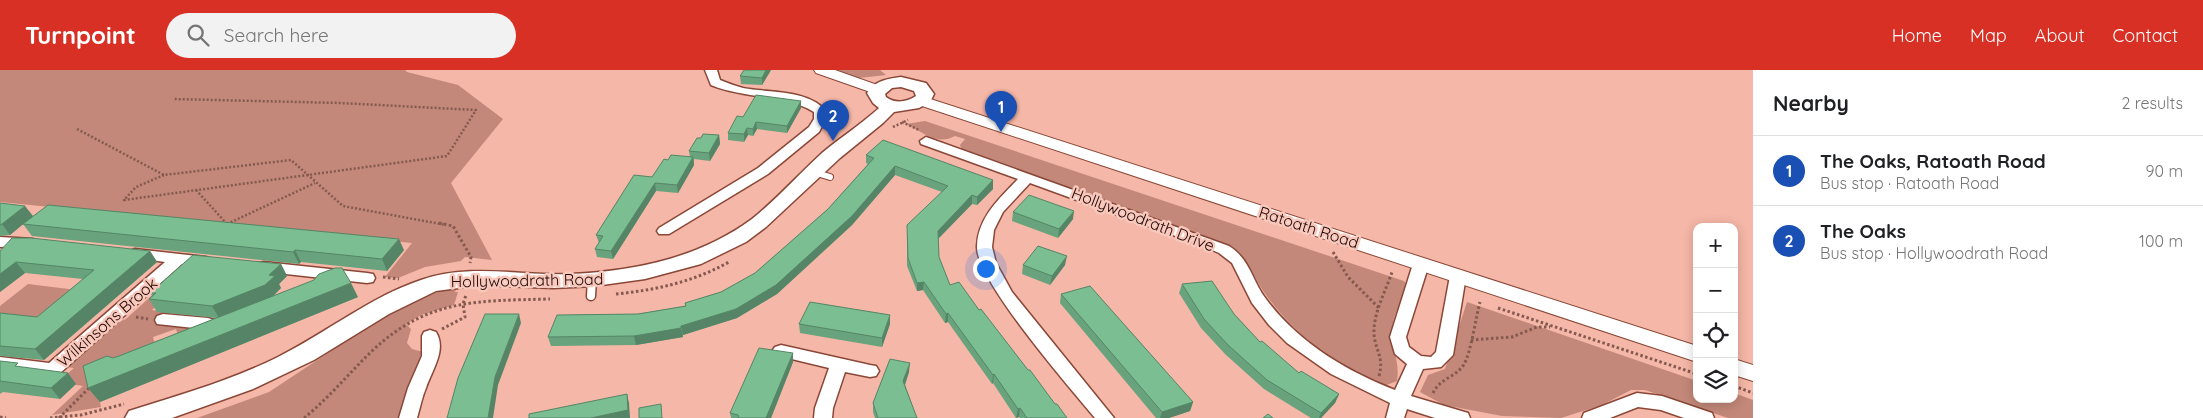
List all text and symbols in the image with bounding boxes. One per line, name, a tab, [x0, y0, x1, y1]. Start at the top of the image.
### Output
search box	[166, 13, 516, 58]
text: Turnpoint	[25, 20, 136, 50]
icon: search	[184, 21, 212, 49]
text: Search here	[224, 23, 329, 47]
text: Home	[1892, 24, 1942, 47]
text: Map	[1970, 24, 2007, 47]
text: About	[2035, 24, 2085, 47]
text: Contact	[2113, 24, 2178, 47]
text: Nearby	[1773, 90, 1849, 116]
pin: 1	[985, 91, 1017, 132]
text: 2 results	[2121, 93, 2183, 113]
pin: 2	[817, 100, 849, 141]
text: The Oaks, Ratoath Road	[1820, 149, 2046, 173]
text: 1	[1786, 161, 1792, 181]
text: 90 m	[2146, 161, 2183, 181]
text: Bus stop · Ratoath Road	[1820, 173, 1999, 193]
street label: Hollywoodrath Drive	[1069, 183, 1217, 255]
street label: Ratoath Road	[1257, 201, 1361, 253]
text: The Oaks	[1820, 219, 1906, 243]
map controls	[1693, 223, 1738, 403]
button: +	[1693, 223, 1738, 268]
text: 2	[1784, 231, 1794, 251]
text: 100 m	[2139, 231, 2183, 251]
text: Bus stop · Hollywoodrath Road	[1820, 243, 2048, 263]
your location	[973, 256, 999, 282]
button: −	[1693, 268, 1738, 313]
street label: Hollywoodrath Road	[450, 269, 604, 291]
street label: Wilkinsons Brook	[53, 273, 161, 371]
button: locate	[1693, 313, 1738, 358]
button: layers	[1693, 358, 1738, 403]

